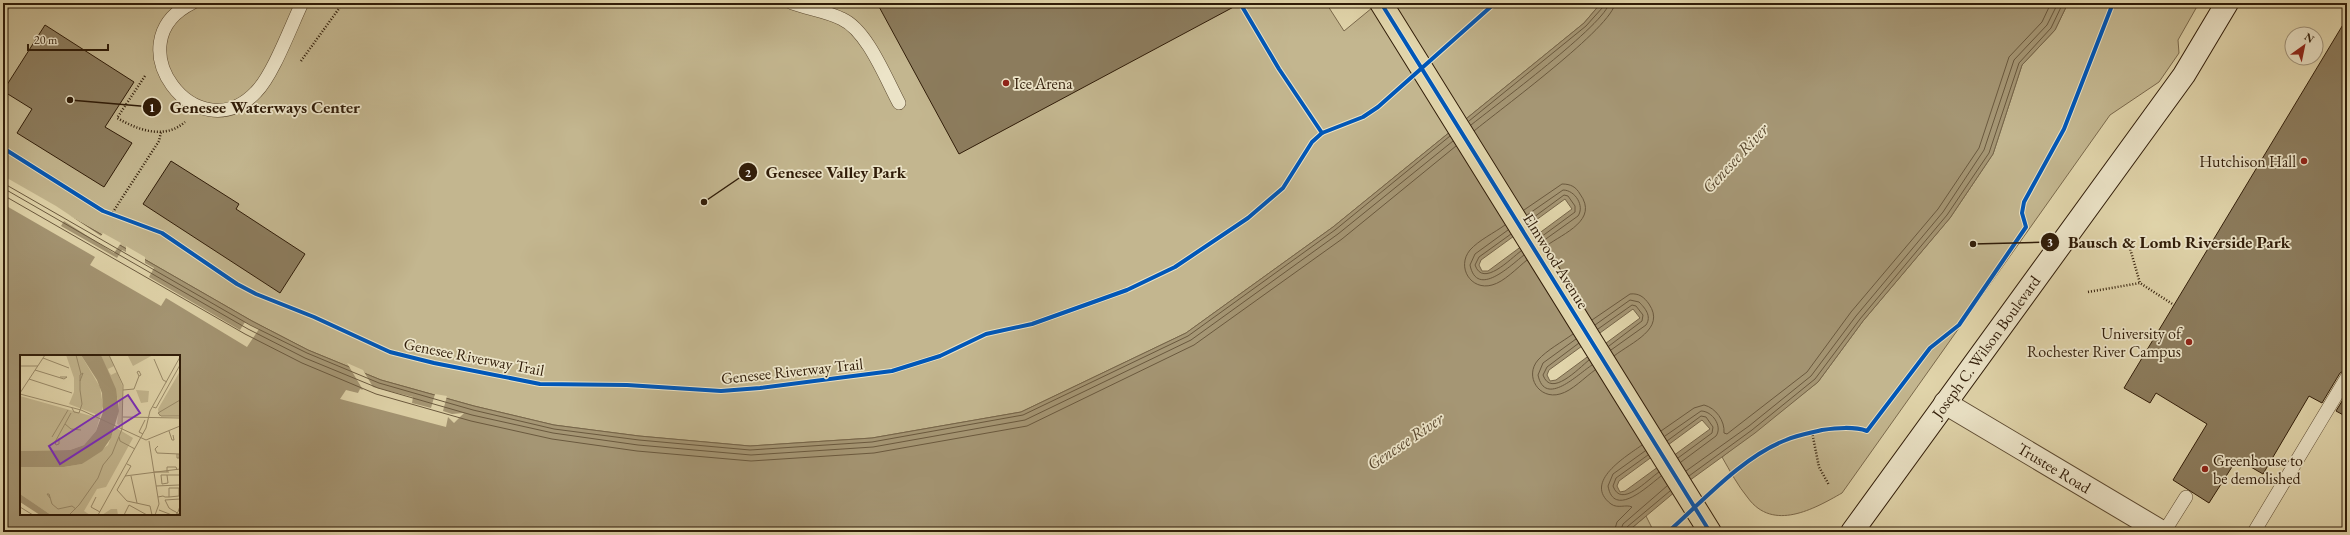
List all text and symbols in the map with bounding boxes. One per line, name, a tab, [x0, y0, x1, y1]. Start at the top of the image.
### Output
scale bar	[28, 26, 108, 52]
north arrow	[2284, 26, 2324, 66]
text: N	[2302, 29, 2317, 46]
text: 20 m	[34, 32, 58, 48]
place label: Ice Arena	[1014, 73, 1073, 94]
marker: Ice Arena	[1001, 78, 1011, 88]
callout: Genesee Waterways Center	[142, 93, 368, 122]
text: Genesee Waterways Center	[170, 96, 360, 118]
text: 1	[149, 100, 155, 116]
water label: Genesee River	[1697, 117, 1774, 198]
place label: Hutchison Hall	[2199, 151, 2296, 172]
marker: Hutchison Hall	[2299, 156, 2309, 166]
callout: Genesee Valley Park	[738, 158, 914, 187]
text: Genesee Valley Park	[766, 161, 907, 183]
text: 2	[745, 165, 752, 181]
street label: Elmwood Avenue	[1518, 209, 1594, 313]
callout: Bausch & Lomb Riverside Park	[2040, 228, 2299, 257]
text: Bausch & Lomb Riverside Park	[2068, 231, 2291, 253]
text: 3	[2047, 234, 2053, 250]
street label: Joseph C. Wilson Boulevard	[1926, 271, 2046, 424]
place label: University of Rochester River Campus	[2027, 323, 2183, 362]
street label: Genesee Riverway Trail	[402, 333, 546, 381]
marker: University of Rochester River Campus	[2184, 337, 2194, 347]
street label: Genesee Riverway Trail	[720, 353, 864, 389]
inset map	[20, 355, 180, 515]
water label: Genesee River	[1362, 406, 1449, 475]
street label: Trustee Road	[2013, 438, 2095, 499]
place label: Greenhouse to be demolished	[2213, 450, 2303, 489]
marker: Greenhouse to be demolished	[2200, 464, 2210, 474]

